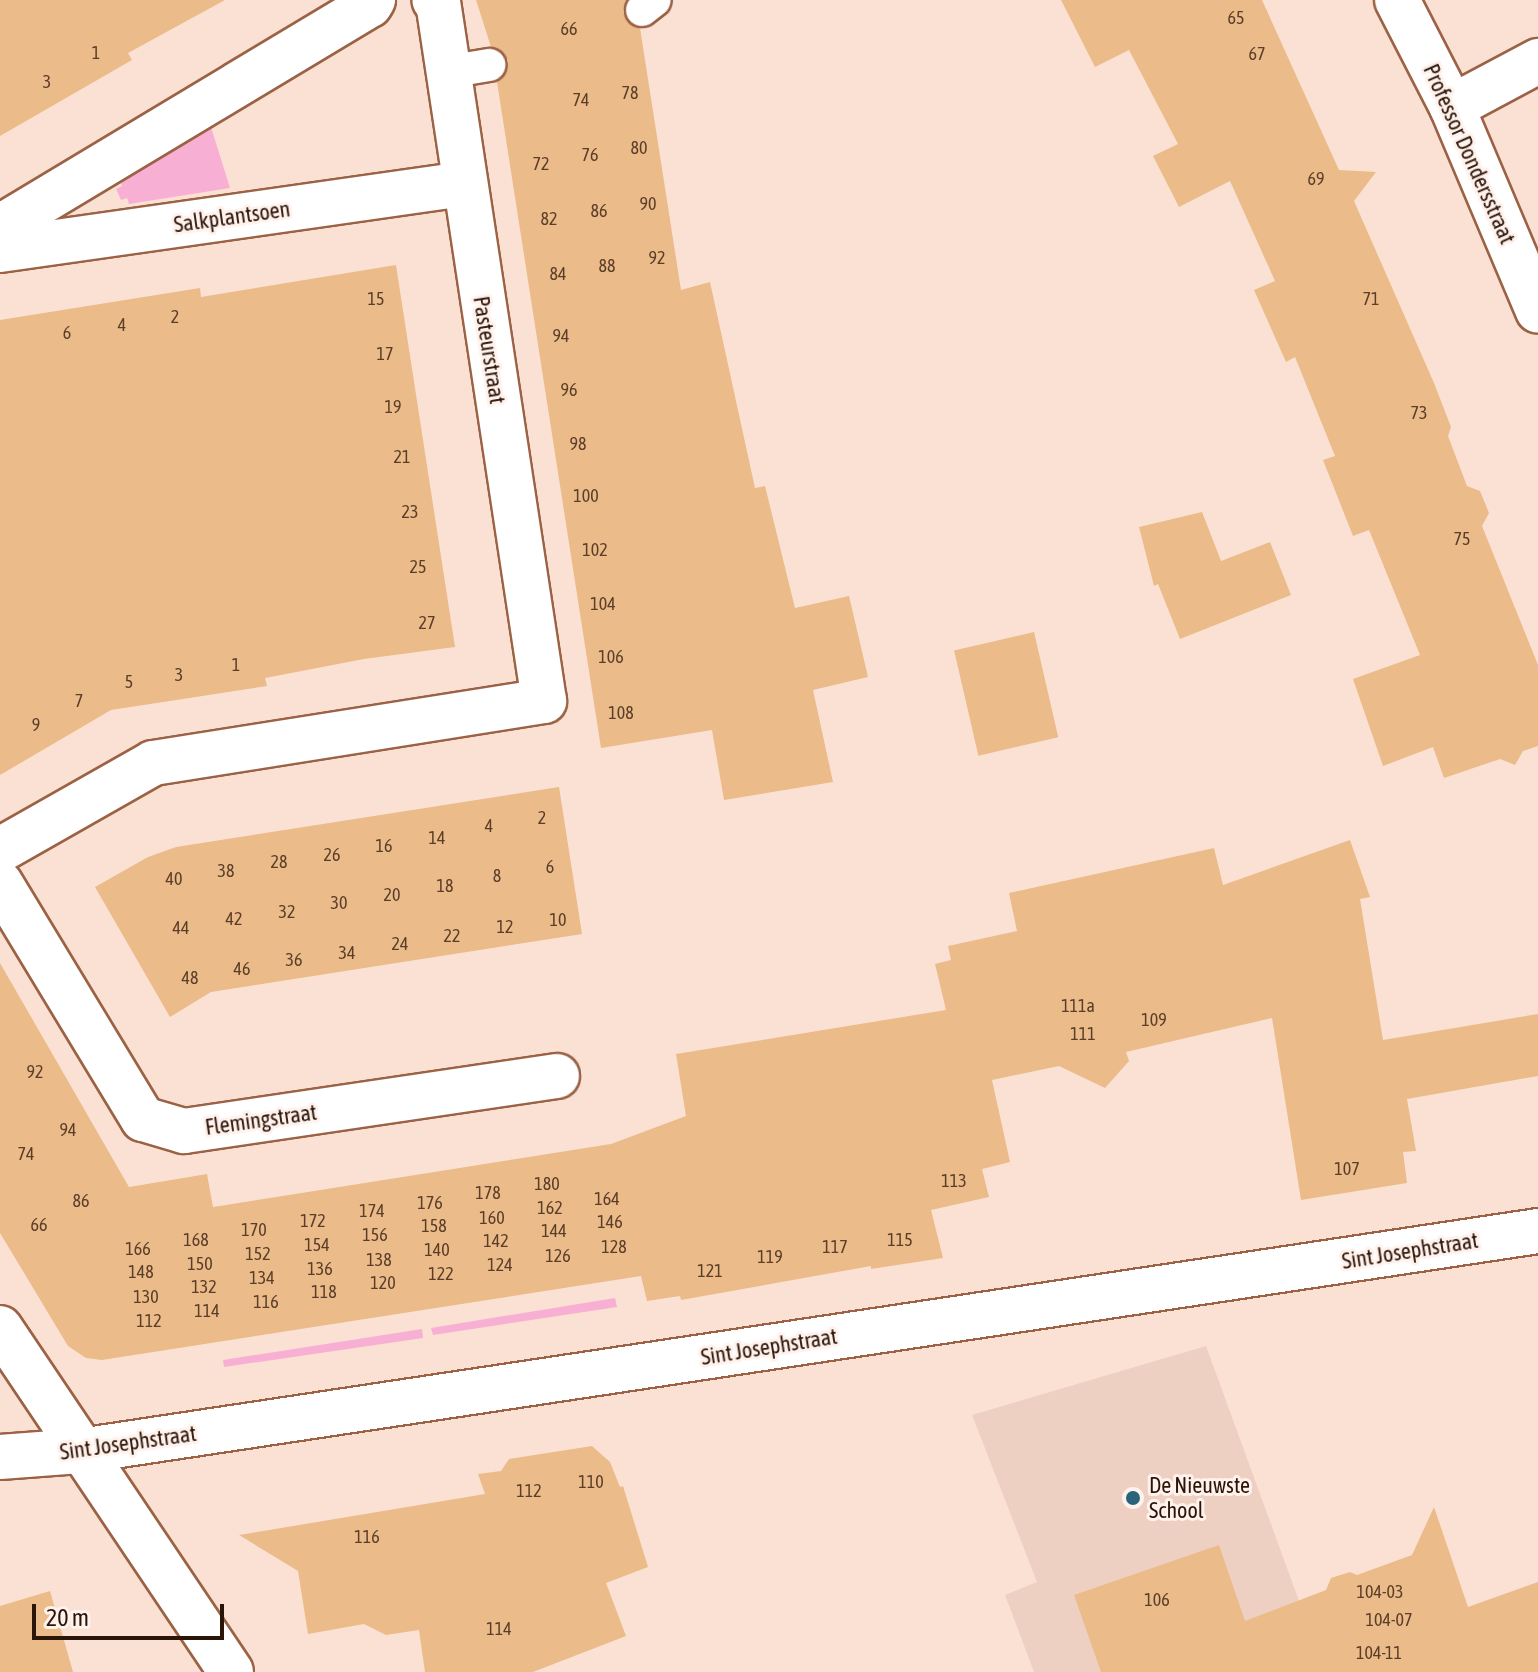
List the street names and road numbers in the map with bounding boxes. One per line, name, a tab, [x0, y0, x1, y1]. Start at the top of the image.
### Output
street label: Professor Dondersstraat	[1417, 60, 1521, 248]
street label: Salkplantsoen	[172, 196, 292, 238]
street label: Pasteurstraat	[467, 294, 511, 406]
street label: Flemingstraat	[203, 1099, 319, 1141]
street label: Sint Josephstraat	[1340, 1227, 1480, 1275]
street label: Sint Josephstraat	[699, 1323, 839, 1371]
street label: Sint Josephstraat	[58, 1420, 198, 1466]

